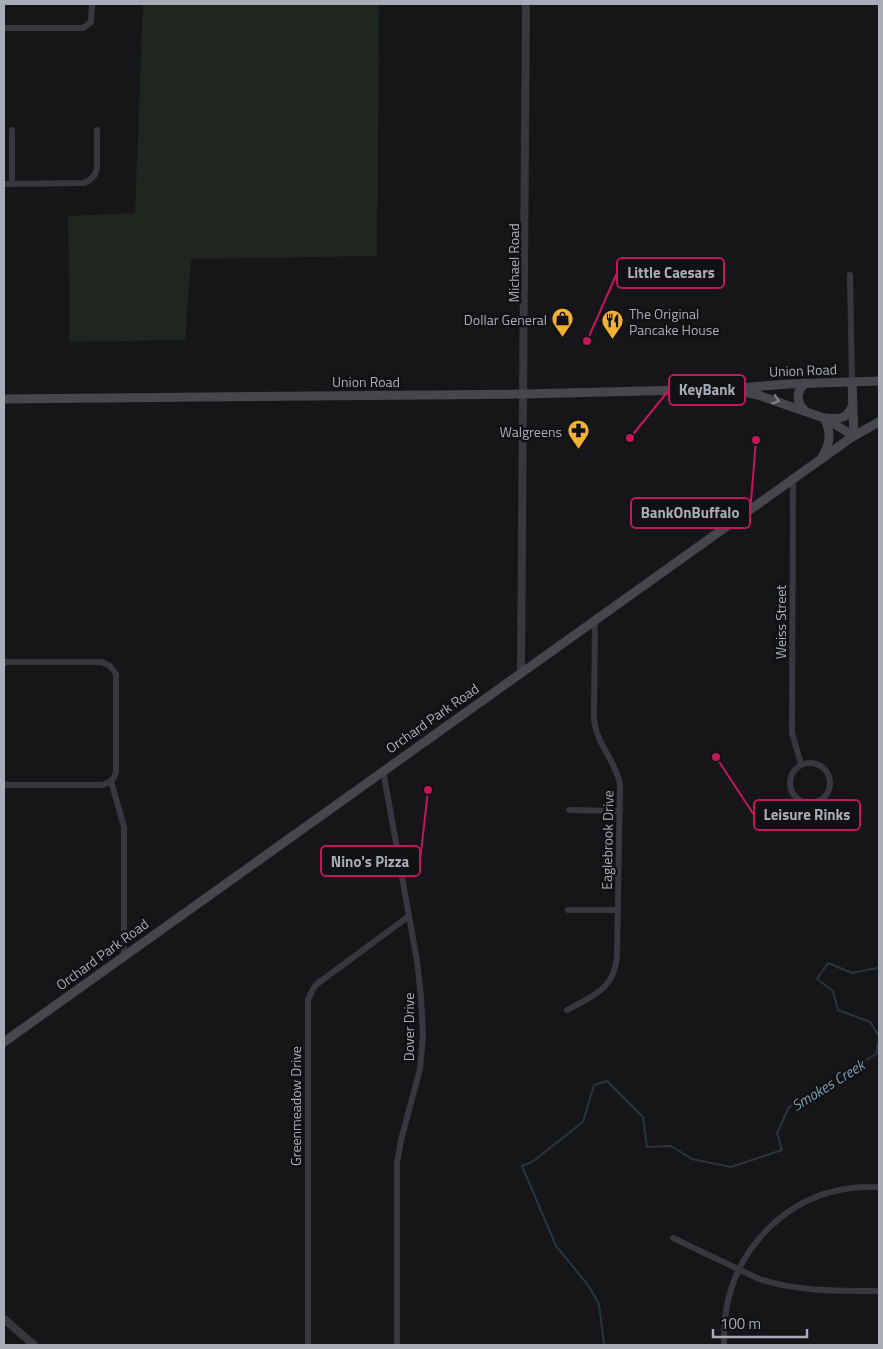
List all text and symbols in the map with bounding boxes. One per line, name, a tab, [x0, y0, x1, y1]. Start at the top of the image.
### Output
street label: Michael Road	[503, 223, 524, 303]
callout: Little Caesars	[617, 258, 724, 288]
text: Little Caesars	[627, 261, 715, 284]
place label: The Original Pancake House	[629, 303, 719, 340]
shop icon: Dollar General	[551, 307, 575, 338]
place label: Dollar General	[464, 309, 547, 330]
restaurant icon: The Original Pancake House	[601, 309, 625, 340]
street label: Union Road	[769, 358, 837, 382]
street label: Union Road	[332, 371, 400, 392]
callout: KeyBank	[669, 375, 745, 405]
text: KeyBank	[679, 378, 736, 401]
one-way arrow	[771, 395, 780, 405]
pharmacy icon: Walgreens	[566, 419, 590, 450]
place label: Walgreens	[499, 421, 562, 442]
callout: BankOnBuffalo	[631, 498, 750, 528]
text: BankOnBuffalo	[641, 501, 739, 524]
street label: Weiss Street	[770, 585, 791, 659]
street label: Orchard Park Road	[381, 678, 483, 758]
street label: Eaglebrook Drive	[596, 790, 618, 890]
callout: Leisure Rinks	[754, 800, 860, 830]
text: Leisure Rinks	[764, 803, 850, 826]
callout: Nino's Pizza	[321, 846, 420, 876]
text: Nino's Pizza	[331, 850, 409, 873]
street label: Orchard Park Road	[51, 913, 153, 995]
street label: Dover Drive	[398, 993, 419, 1061]
street label: Greenmeadow Drive	[285, 1046, 306, 1166]
water label: Smokes Creek	[787, 1052, 871, 1117]
scale bar	[713, 1306, 807, 1338]
text: 100 m	[720, 1312, 761, 1335]

